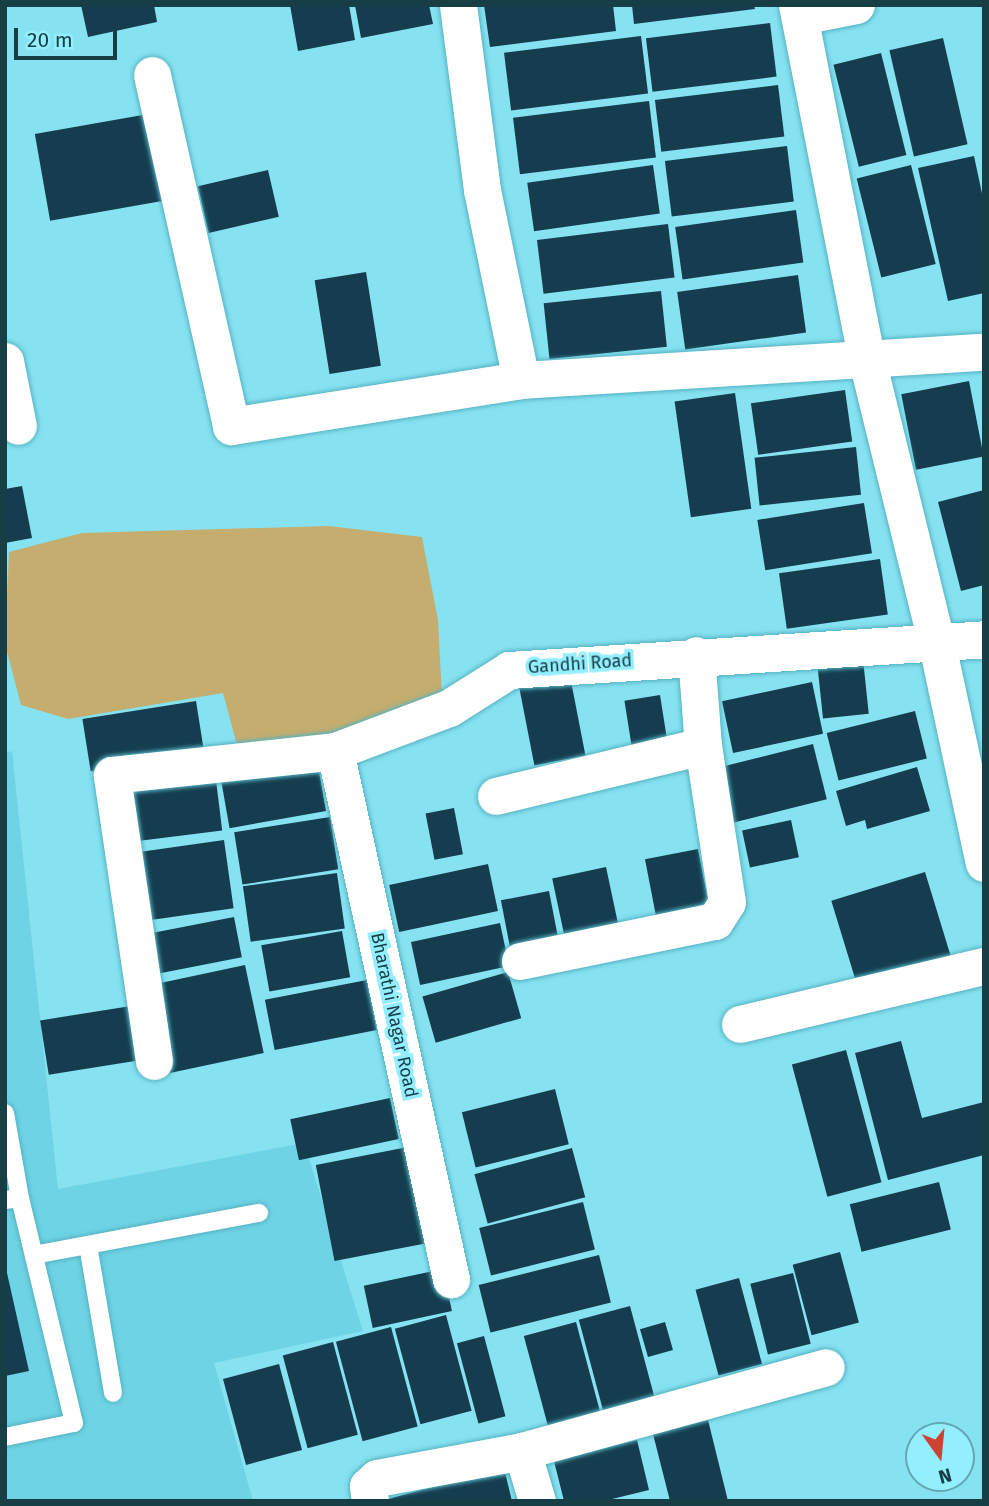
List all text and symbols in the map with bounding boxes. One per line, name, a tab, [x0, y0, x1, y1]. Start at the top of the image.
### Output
scale bar	[18, 14, 121, 58]
text: 20 m	[27, 27, 73, 53]
street label: Gandhi Road	[527, 650, 633, 678]
street label: Bharathi Nagar Road	[366, 930, 422, 1100]
north arrow	[905, 1422, 975, 1492]
text: N	[936, 1463, 954, 1489]

